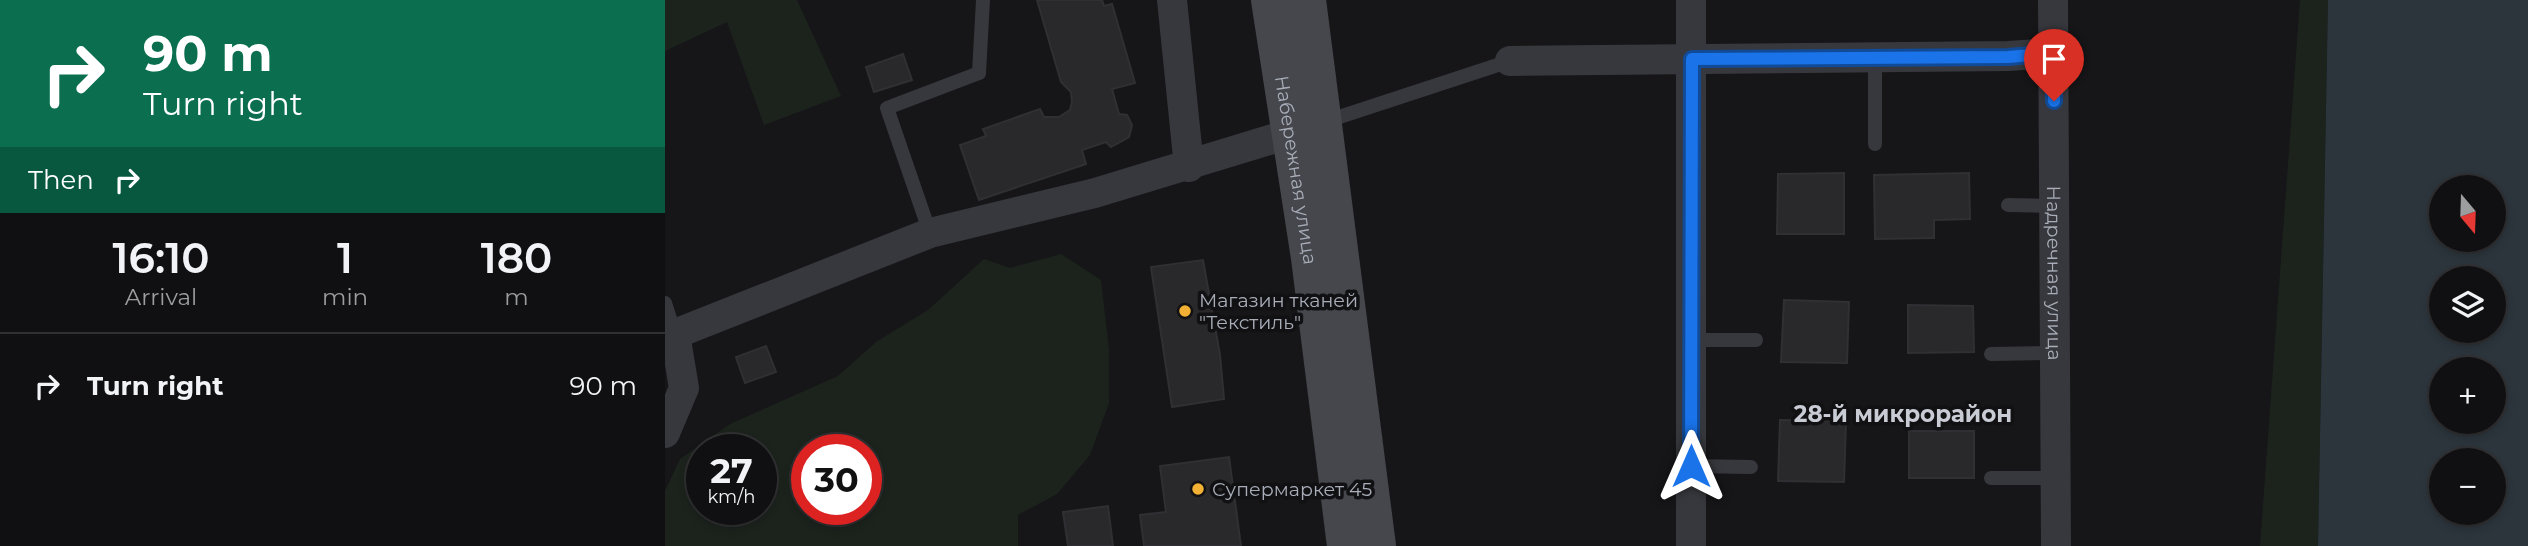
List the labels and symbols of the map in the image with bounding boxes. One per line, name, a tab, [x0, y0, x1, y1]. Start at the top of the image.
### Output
pin	[2024, 29, 2084, 101]
street label: Набережная улица	[1270, 74, 1322, 266]
north arrow	[2429, 175, 2506, 252]
street label: Надречная улица	[2042, 185, 2066, 361]
place label: Магазин тканей "Текстиль"	[1199, 289, 1358, 334]
marker: Магазин тканей "Текстиль"	[1177, 303, 1193, 319]
district label: 28-й микрорайон	[1794, 400, 2012, 428]
position arrow	[1654, 429, 1728, 503]
speed limit sign: 30	[791, 434, 882, 525]
place label: Супермаркет 45	[1212, 478, 1372, 501]
marker: Супермаркет 45	[1190, 481, 1206, 497]

